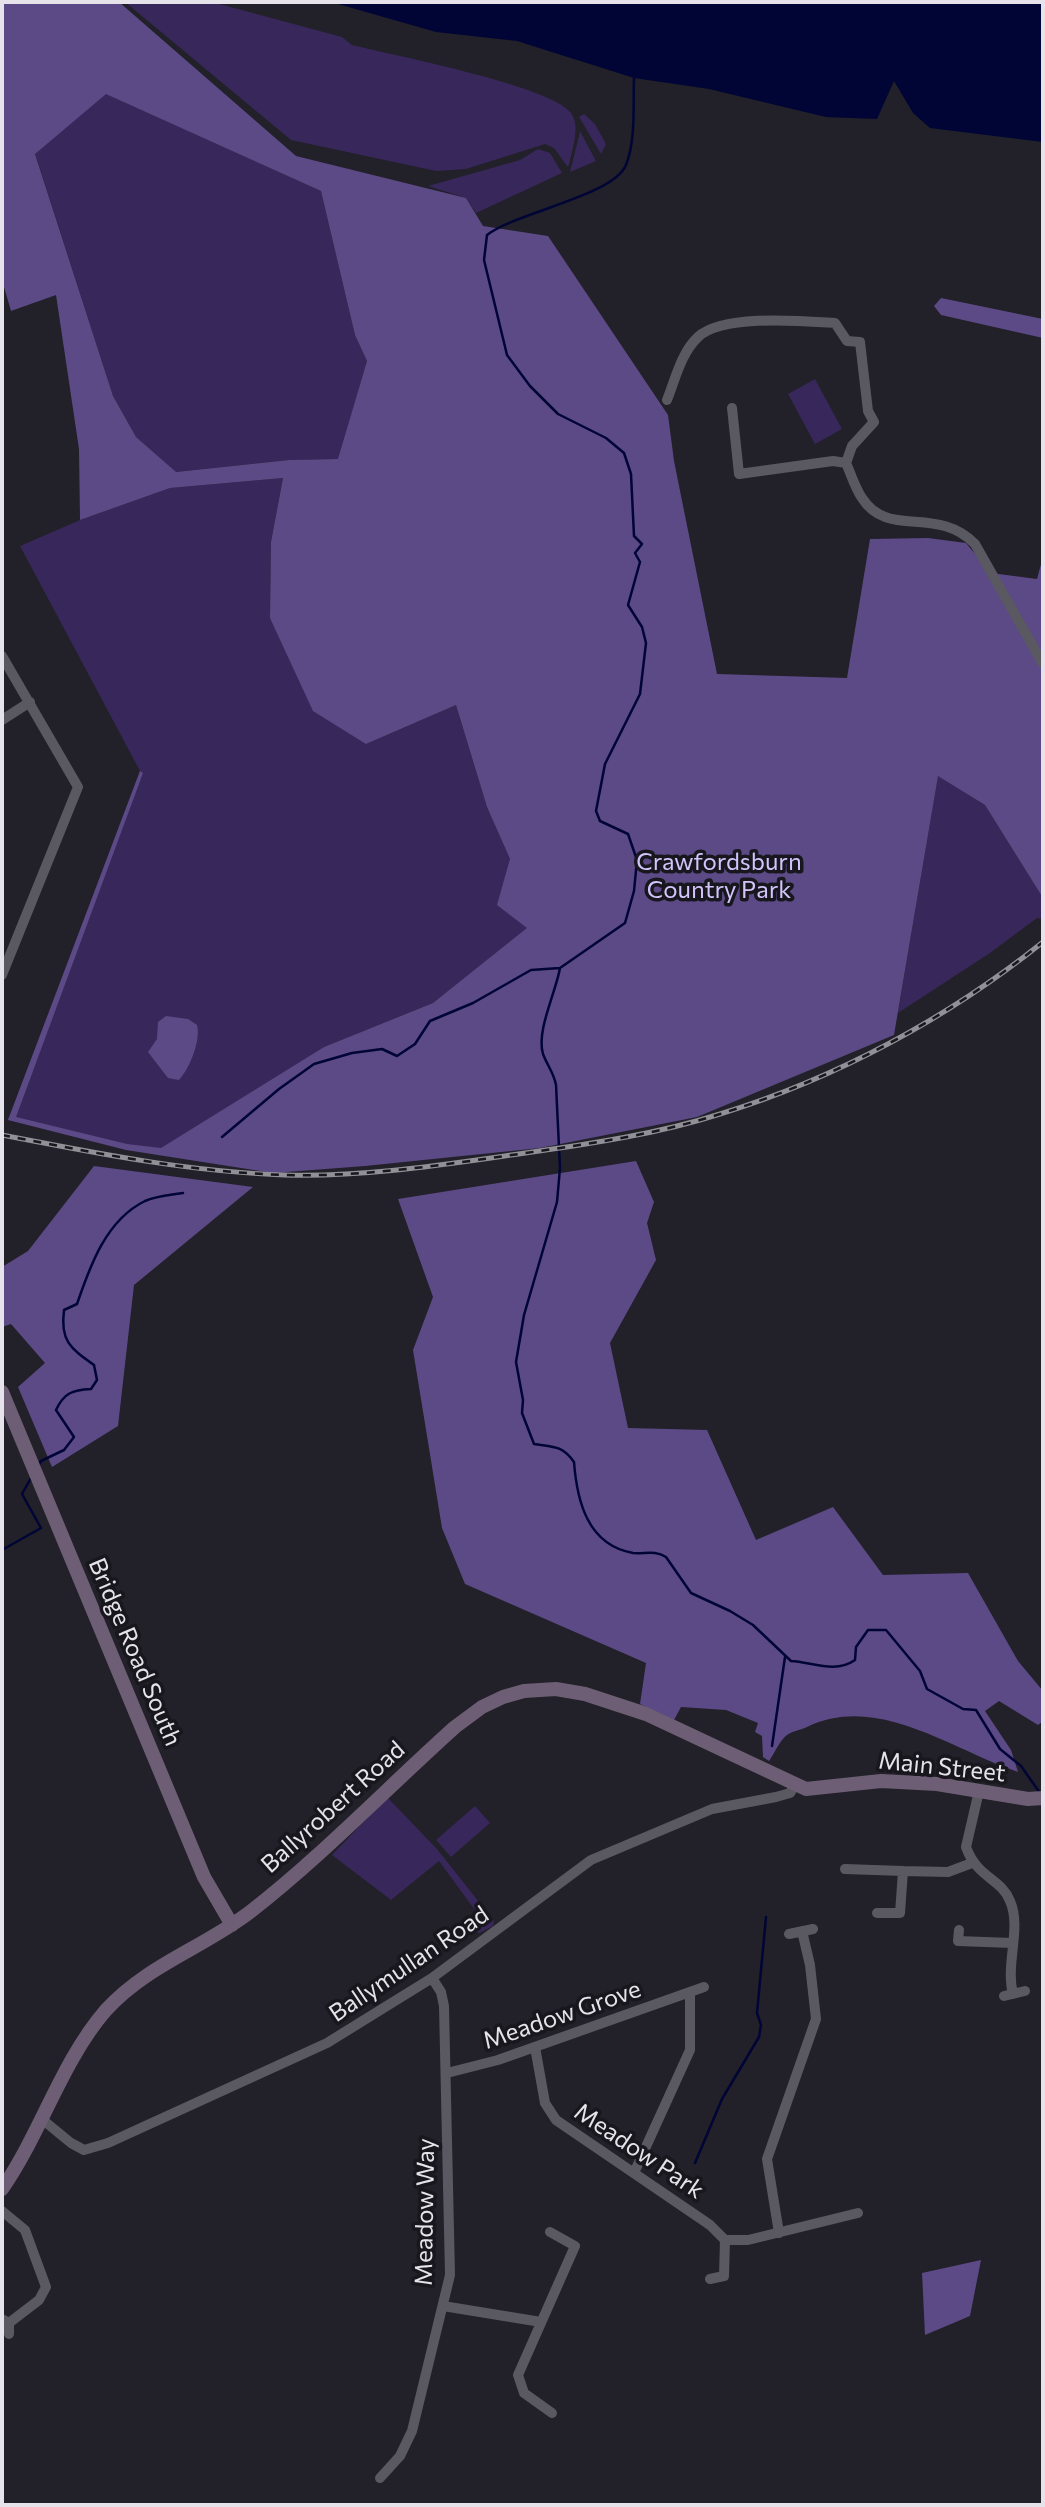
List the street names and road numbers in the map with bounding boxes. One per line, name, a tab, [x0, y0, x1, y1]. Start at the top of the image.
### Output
street label: Bridge Road South	[82, 1554, 188, 1750]
street label: Ballyrobert Road	[255, 1735, 411, 1879]
street label: Main Street	[877, 1746, 1007, 1788]
street label: Ballymullan Road	[324, 1900, 494, 2028]
street label: Meadow Grove	[479, 1975, 645, 2055]
street label: Meadow Park	[569, 2097, 709, 2205]
street label: Meadow Way	[409, 2138, 441, 2286]

